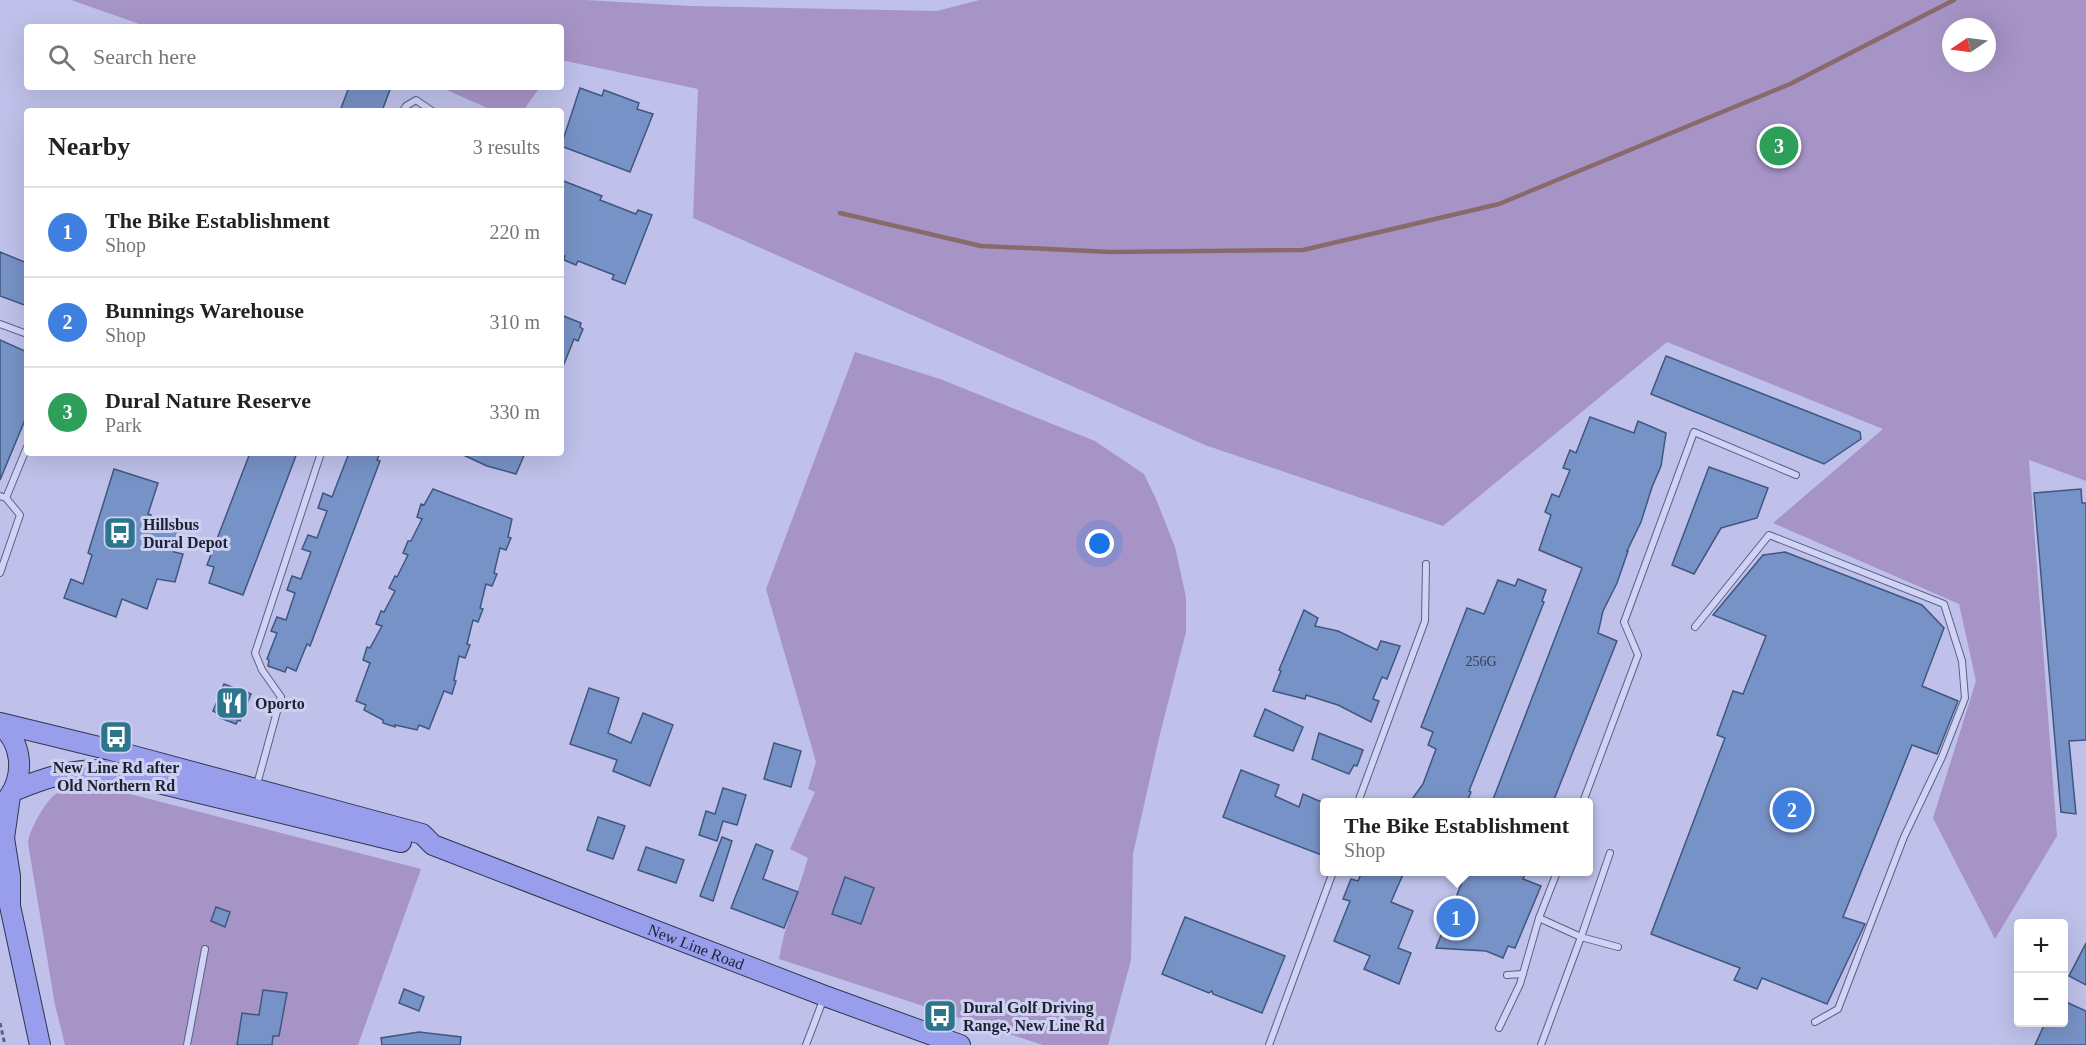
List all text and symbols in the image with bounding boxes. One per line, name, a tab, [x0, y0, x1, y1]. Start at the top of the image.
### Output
north arrow	[1942, 18, 1996, 72]
search box	[24, 24, 564, 90]
icon: search	[45, 41, 78, 74]
text: Search here	[93, 44, 196, 69]
pin: 3	[1760, 124, 1798, 168]
text: Nearby	[48, 132, 130, 161]
text: 3 results	[473, 136, 540, 158]
text: The Bike Establishment	[105, 208, 330, 233]
text: 1	[63, 221, 73, 243]
text: 220 m	[489, 221, 540, 243]
text: Shop	[105, 234, 146, 256]
text: Bunnings Warehouse	[105, 298, 304, 323]
text: 2	[63, 311, 73, 333]
text: 310 m	[489, 311, 540, 333]
text: Shop	[105, 324, 146, 346]
text: Dural Nature Reserve	[105, 388, 311, 413]
text: 3	[63, 401, 73, 423]
text: 330 m	[489, 401, 540, 423]
text: Park	[105, 414, 142, 436]
bus stop icon: Hillsbus Dural Depot	[102, 515, 138, 551]
place label: Hillsbus Dural Depot	[143, 516, 229, 552]
your location	[1085, 529, 1114, 558]
house number: 256G	[1465, 654, 1497, 669]
restaurant icon: Oporto	[214, 685, 250, 721]
place label: Oporto	[255, 695, 305, 713]
bus stop icon: New Line Rd after Old Northern Rd	[98, 719, 134, 755]
place label: New Line Rd after Old Northern Rd	[53, 759, 179, 794]
pin: 2	[1772, 788, 1812, 832]
popup	[1320, 798, 1593, 876]
text: The Bike Establishment	[1344, 813, 1569, 838]
text: Shop	[1344, 839, 1385, 861]
pin: 1	[1436, 896, 1476, 940]
map controls	[2014, 919, 2068, 1027]
button: +	[2014, 919, 2068, 973]
street label: New Line Road	[646, 921, 746, 973]
button: −	[2014, 973, 2068, 1027]
bus stop icon: Dural Golf Driving Range, New Line Rd	[922, 998, 958, 1034]
place label: Dural Golf Driving Range, New Line Rd	[963, 999, 1104, 1035]

